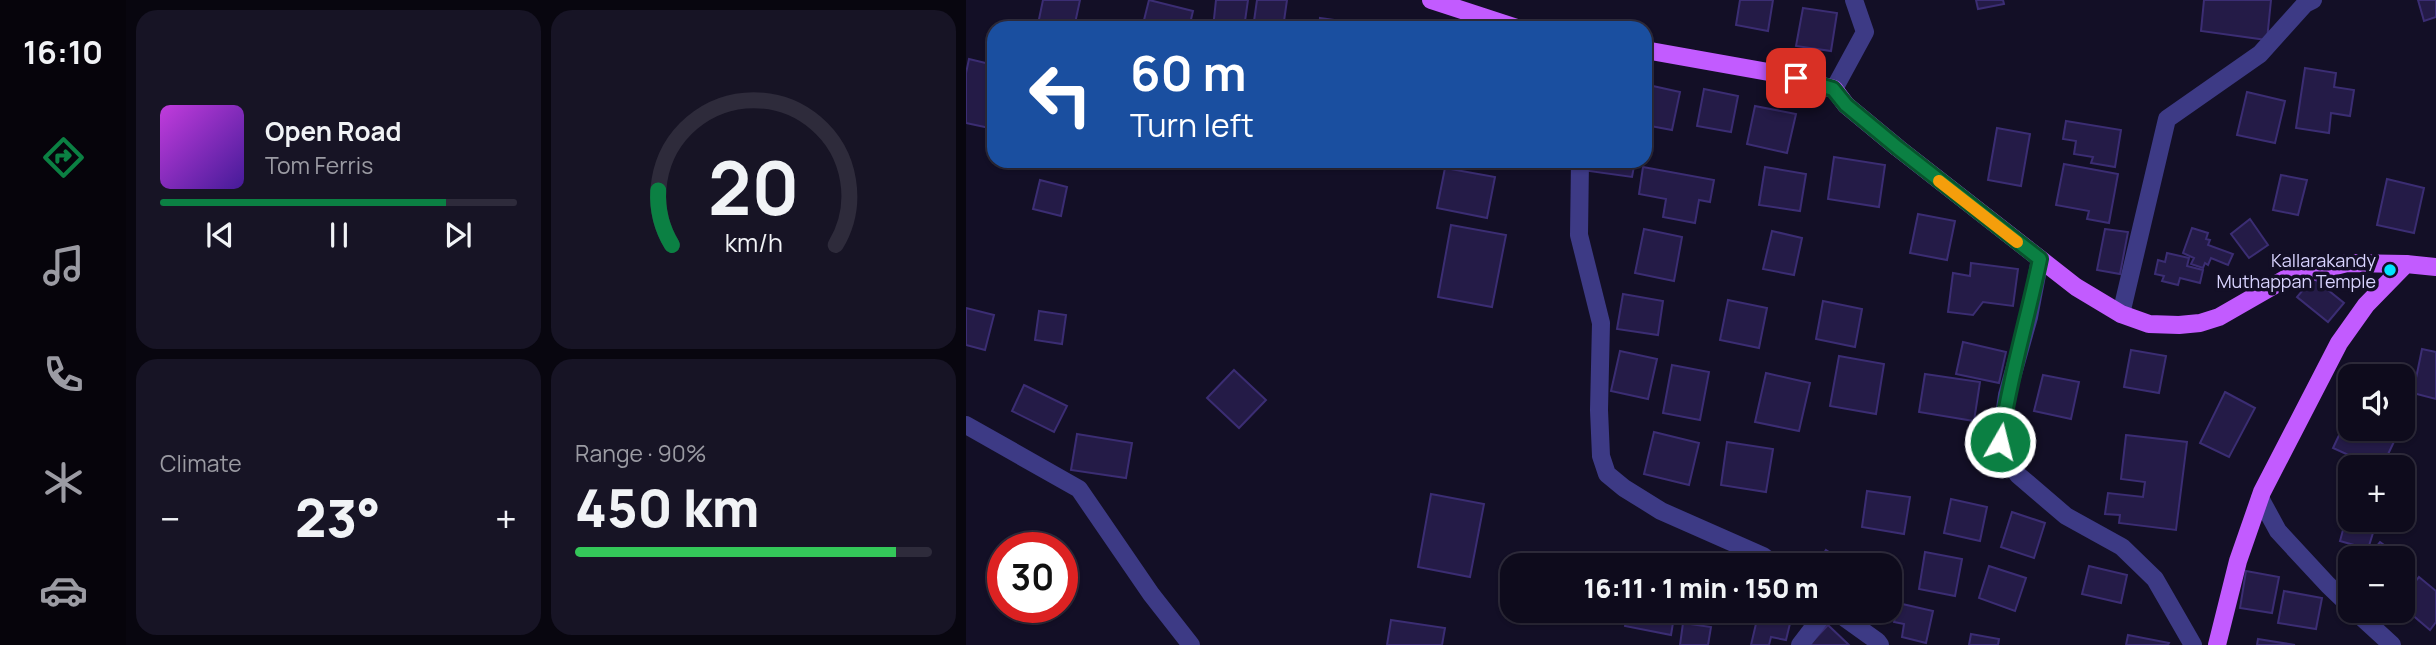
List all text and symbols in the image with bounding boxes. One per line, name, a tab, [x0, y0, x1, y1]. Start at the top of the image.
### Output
text: 16:10	[23, 30, 103, 74]
text: 60 m	[1130, 39, 1247, 106]
pin	[1766, 48, 1826, 108]
icon: left	[1015, 49, 1106, 140]
icon: arrive	[1777, 59, 1815, 97]
text: Turn left	[1130, 103, 1254, 147]
text: Open Road	[265, 113, 401, 149]
icon: directions	[39, 133, 88, 182]
text: 20	[708, 138, 799, 238]
text: Tom Ferris	[265, 149, 373, 181]
icon: previous	[201, 216, 239, 254]
icon: pause	[320, 216, 358, 254]
icon: next	[439, 216, 477, 254]
text: km/h	[724, 225, 783, 260]
icon: music	[39, 241, 88, 290]
place label: Kallarakandy Muthappan Temple	[2216, 248, 2377, 293]
marker: Kallarakandy Muthappan Temple	[2382, 262, 2398, 278]
icon: phone	[39, 350, 88, 399]
map controls	[2338, 364, 2415, 623]
button: sound	[2338, 364, 2415, 441]
position arrow	[1963, 405, 2037, 479]
text: Range · 90%	[575, 437, 706, 469]
text: Climate	[160, 447, 242, 479]
button: +	[2338, 455, 2415, 532]
icon: climate	[39, 458, 88, 507]
text: 450 km	[575, 472, 759, 543]
text: 23°	[295, 482, 381, 553]
text: −	[160, 492, 181, 544]
text: +	[495, 492, 517, 544]
speed limit sign: 30	[987, 532, 1078, 623]
button: −	[2338, 546, 2415, 623]
icon: car	[39, 566, 88, 615]
text: 16:11 · 1 min · 150 m	[1584, 570, 1818, 606]

